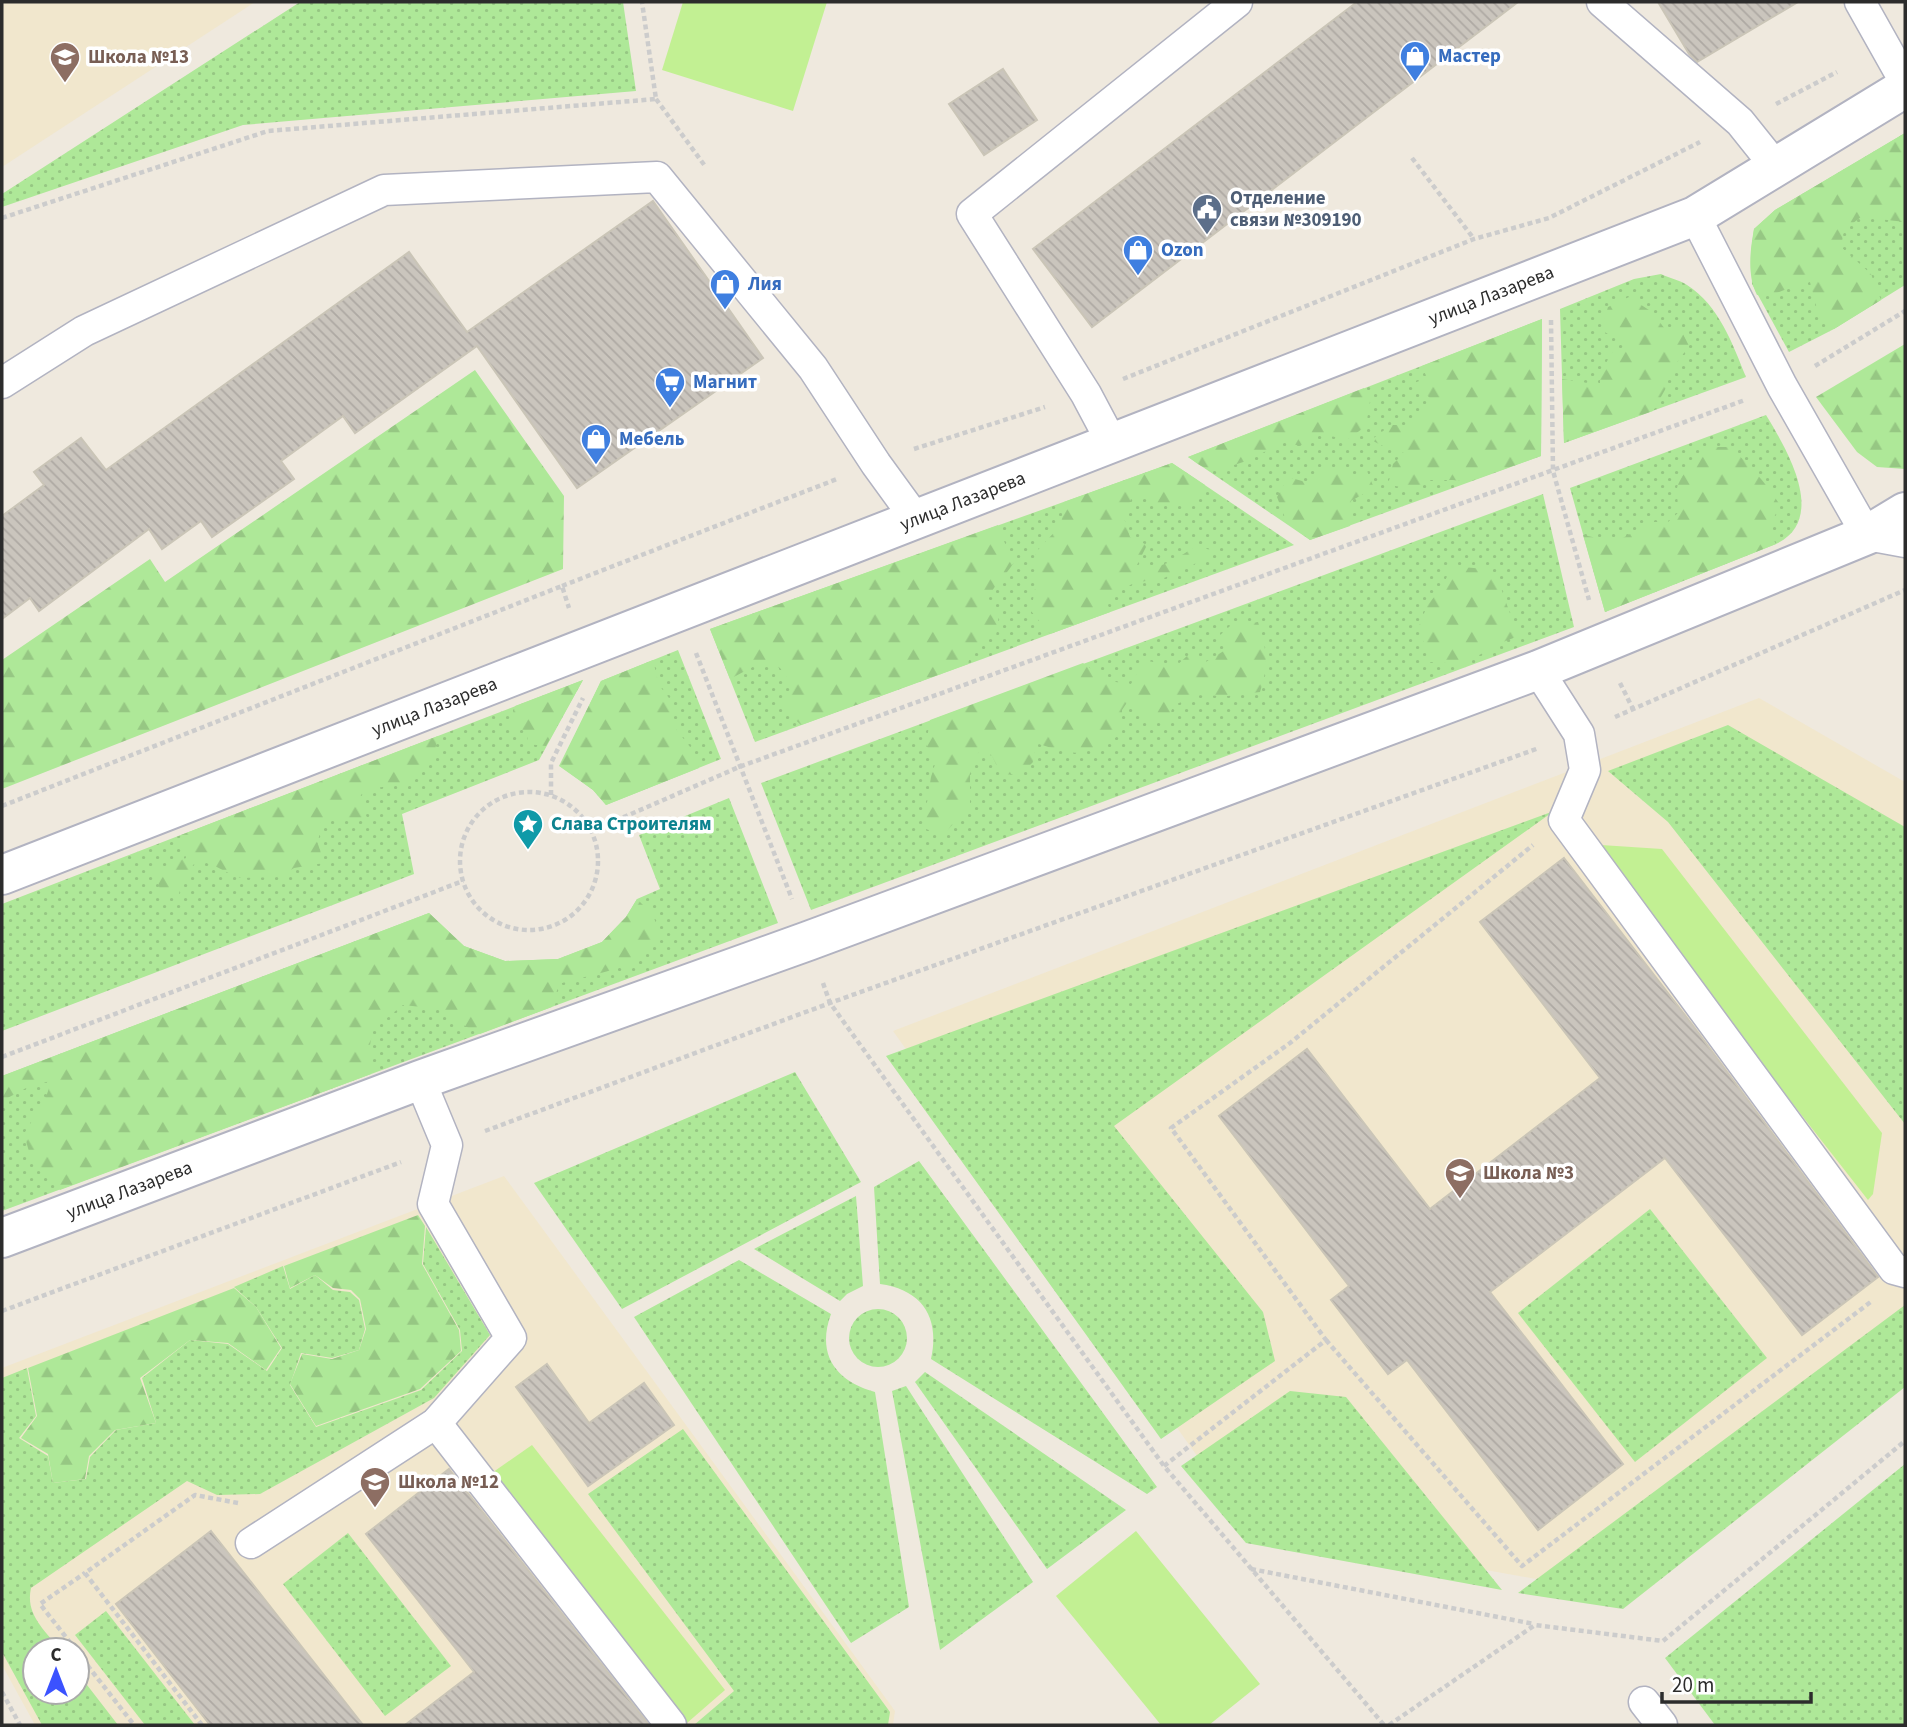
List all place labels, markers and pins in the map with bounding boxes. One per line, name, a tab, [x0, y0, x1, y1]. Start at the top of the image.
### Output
shop icon: Мастер	[1398, 39, 1432, 83]
school or university icon: Школа №13	[48, 40, 82, 84]
place label: Мастер	[1438, 43, 1501, 70]
place label: Школа №13	[88, 44, 189, 71]
place label: Отделение связи №309190	[1230, 185, 1362, 234]
public building icon: Отделение связи №309190	[1190, 192, 1224, 236]
shop icon: Ozon	[1121, 233, 1155, 277]
place label: Ozon	[1161, 237, 1204, 264]
shop icon: Лия	[708, 267, 742, 311]
place label: Лия	[747, 271, 782, 298]
supermarket icon: Магнит	[653, 365, 687, 409]
place label: Магнит	[693, 369, 757, 396]
shop icon: Мебель	[579, 422, 613, 466]
place label: Мебель	[619, 426, 685, 453]
place icon: Слава Строителям	[511, 807, 545, 851]
place label: Слава Строителям	[551, 811, 712, 838]
school or university icon: Школа №3	[1443, 1156, 1477, 1200]
place label: Школа №3	[1483, 1160, 1574, 1187]
school or university icon: Школа №12	[358, 1465, 392, 1509]
place label: Школа №12	[398, 1469, 499, 1496]

